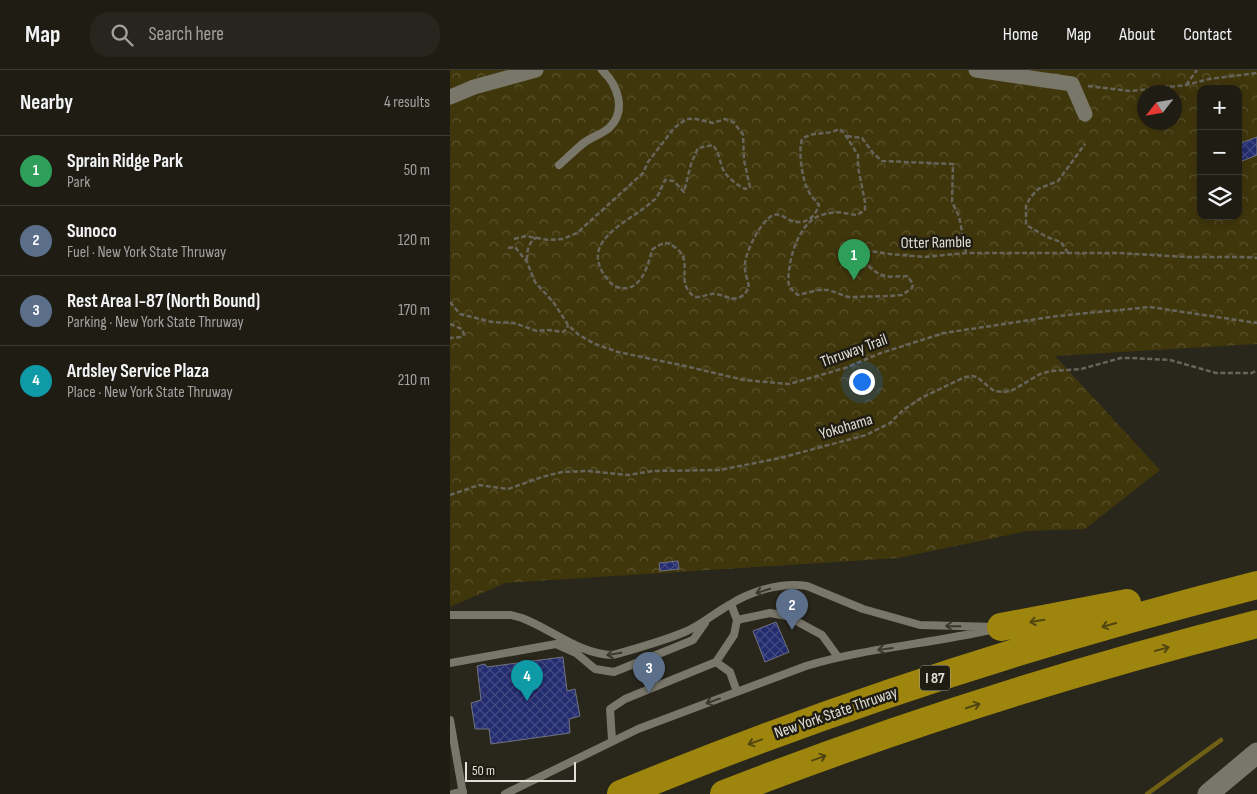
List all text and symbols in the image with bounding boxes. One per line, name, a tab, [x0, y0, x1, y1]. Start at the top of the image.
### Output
search box	[90, 12, 440, 57]
text: Map	[25, 20, 60, 49]
icon: search	[108, 21, 136, 49]
text: Search here	[148, 23, 224, 46]
text: Home	[1003, 24, 1038, 45]
text: Map	[1066, 24, 1091, 45]
text: About	[1119, 24, 1155, 45]
text: Contact	[1183, 24, 1232, 45]
north arrow	[1137, 85, 1182, 130]
map controls	[1197, 85, 1242, 220]
button: +	[1197, 85, 1242, 130]
text: Nearby	[20, 90, 73, 115]
text: 4 results	[384, 93, 430, 112]
button: −	[1197, 130, 1242, 175]
text: Sprain Ridge Park	[67, 150, 183, 173]
text: 1	[33, 161, 39, 180]
text: 50 m	[404, 161, 430, 180]
text: Park	[67, 173, 90, 192]
button: layers	[1197, 175, 1242, 220]
text: Sunoco	[67, 220, 117, 243]
text: 2	[32, 231, 40, 250]
text: 120 m	[398, 231, 430, 250]
street label: Otter Ramble	[900, 233, 972, 253]
pin: 1	[838, 239, 870, 280]
text: Fuel · New York State Thruway	[67, 243, 226, 262]
text: Rest Area I-87 (North Bound)	[67, 290, 260, 313]
text: 3	[32, 301, 40, 320]
text: 170 m	[398, 301, 430, 320]
text: Parking · New York State Thruway	[67, 313, 244, 332]
street label: Thruway Trail	[818, 330, 890, 372]
text: Ardsley Service Plaza	[67, 360, 209, 383]
your location	[849, 369, 875, 395]
text: 4	[32, 371, 40, 390]
text: 210 m	[398, 371, 430, 390]
text: Place · New York State Thruway	[67, 383, 233, 402]
street label: Yokohama	[817, 410, 875, 444]
one-way arrow	[755, 586, 771, 596]
pin: 2	[776, 589, 808, 630]
one-way arrow	[1029, 616, 1045, 626]
one-way arrow	[1101, 621, 1117, 630]
one-way arrow	[945, 622, 961, 631]
one-way arrow	[877, 644, 893, 654]
one-way arrow	[1154, 644, 1170, 654]
one-way arrow	[607, 649, 623, 659]
pin: 3	[633, 652, 665, 693]
pin: 4	[511, 660, 543, 701]
road number: I 87	[920, 666, 950, 690]
street label: New York State Thruway	[772, 683, 900, 743]
one-way arrow	[706, 697, 721, 706]
one-way arrow	[965, 701, 980, 710]
one-way arrow	[748, 738, 763, 747]
one-way arrow	[811, 753, 826, 762]
scale bar	[465, 759, 576, 782]
text: 50 m	[472, 762, 495, 779]

